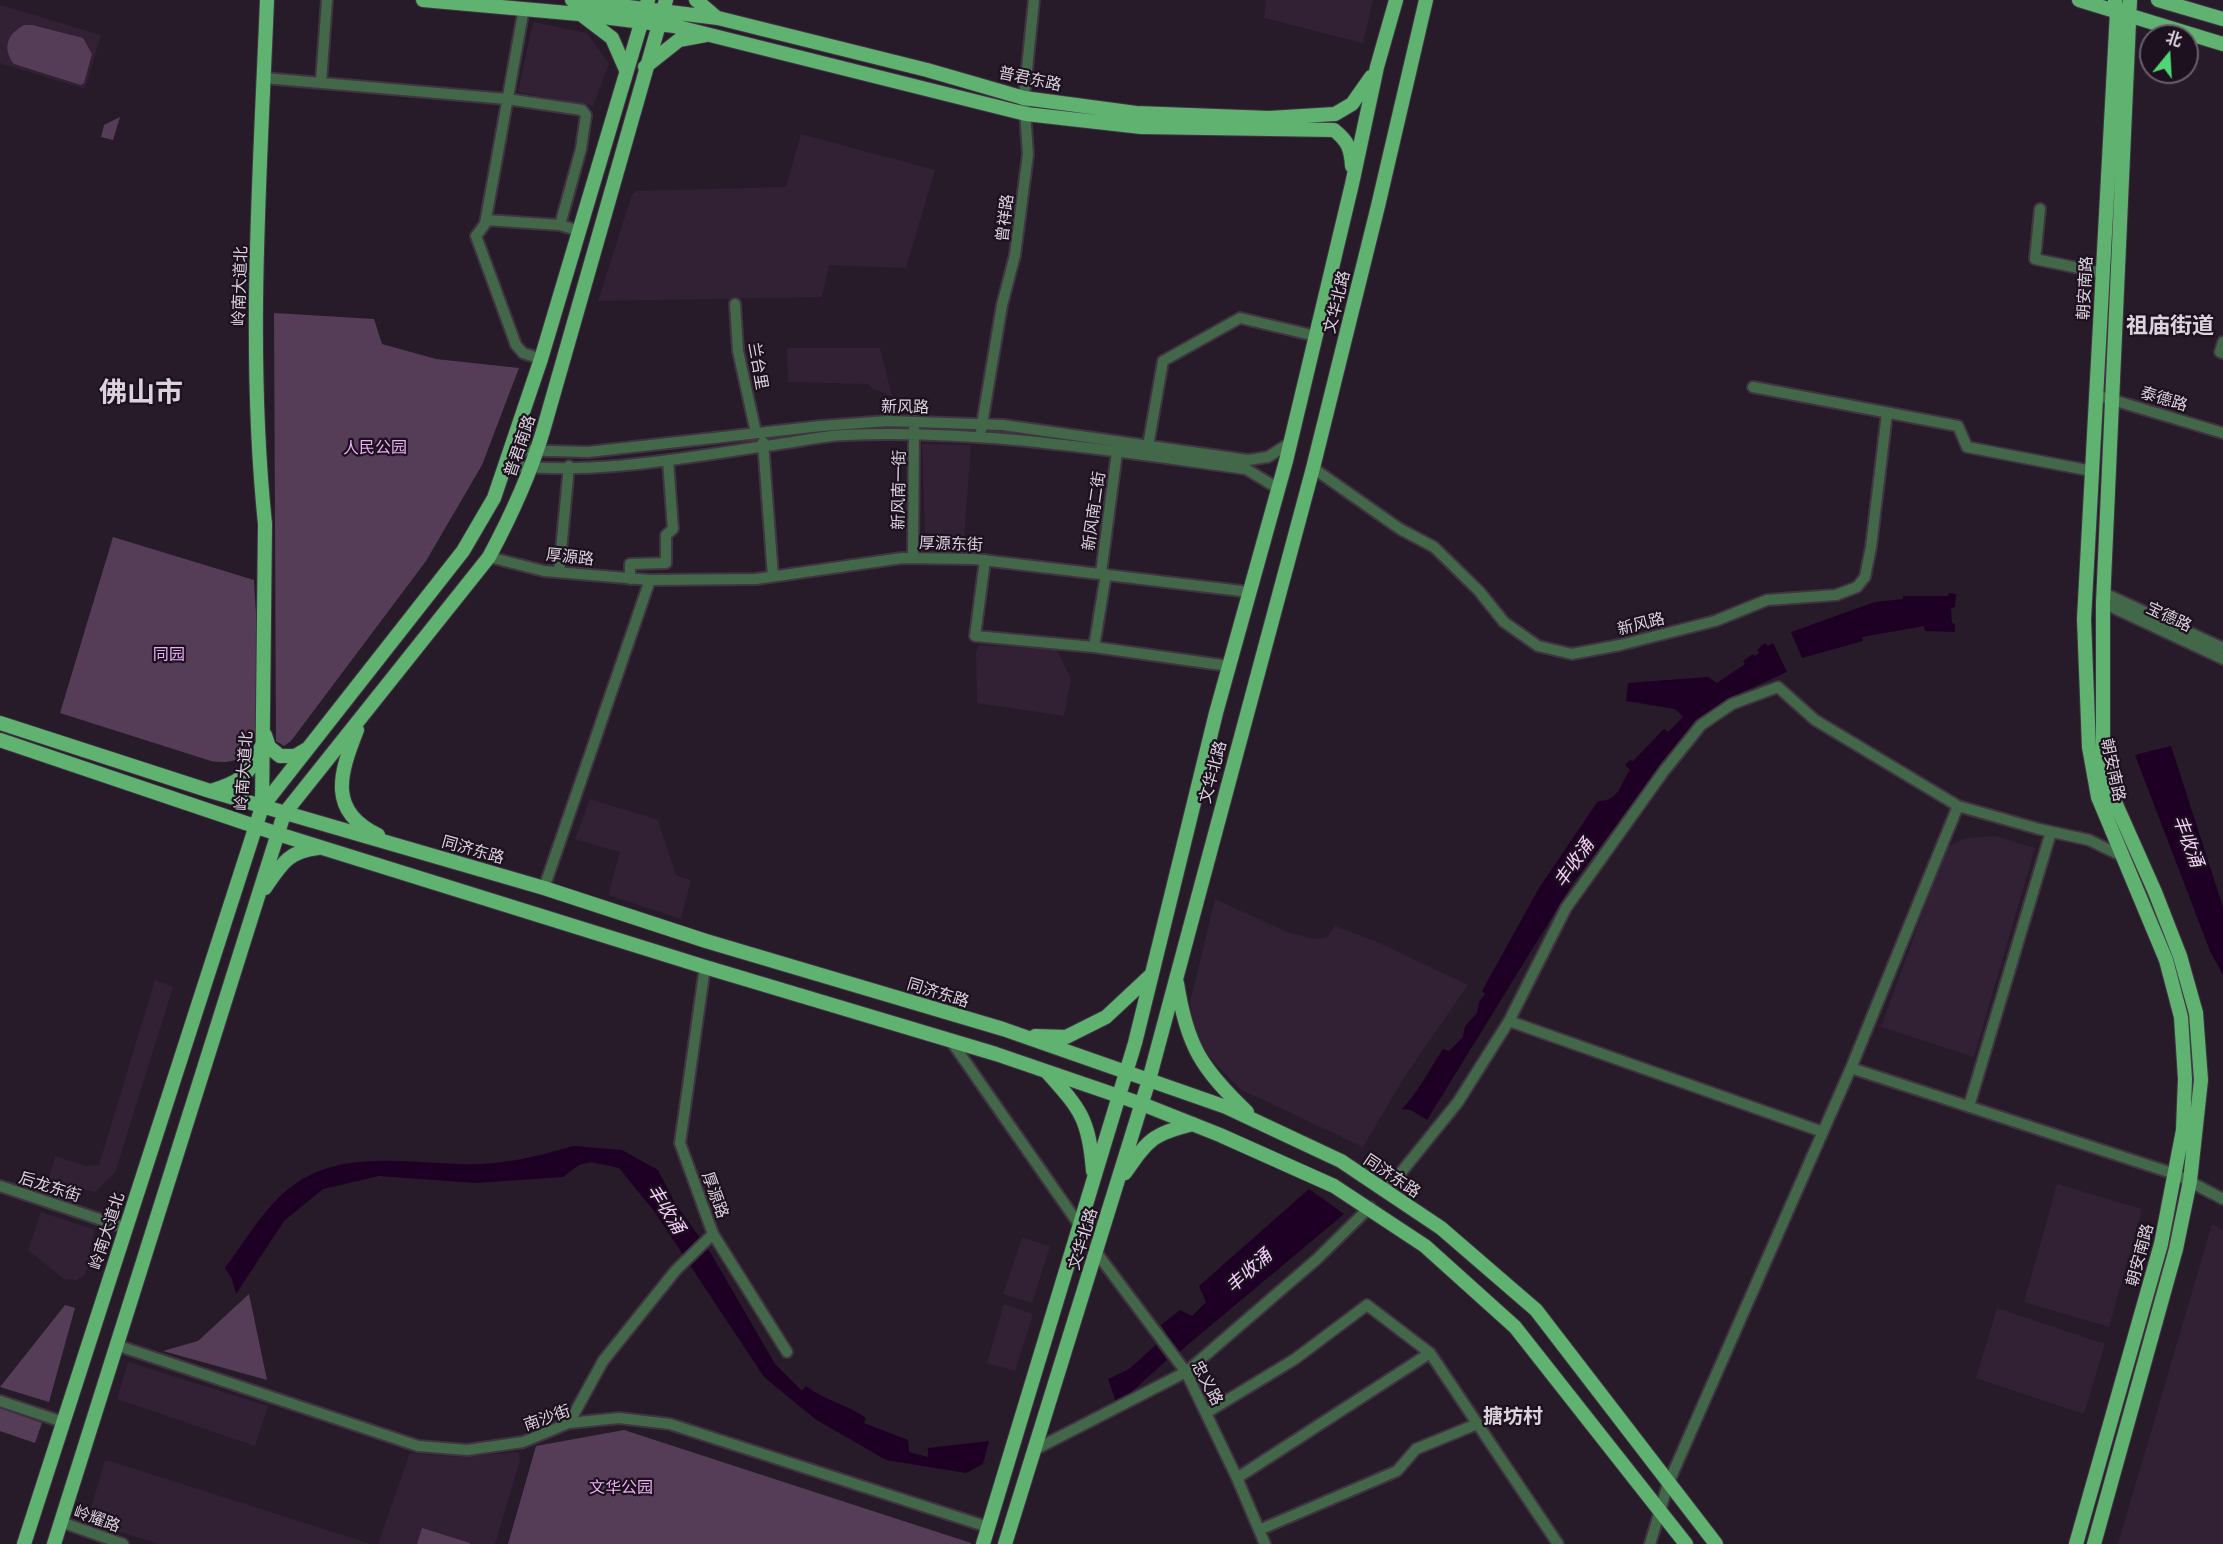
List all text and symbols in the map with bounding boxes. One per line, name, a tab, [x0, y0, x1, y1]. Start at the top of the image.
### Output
north arrow	[2139, 24, 2199, 84]
text: 北	[2164, 27, 2185, 50]
street label: 普君东路	[997, 63, 1063, 95]
street label: 曾祥路	[993, 193, 1017, 243]
street label: 岭南大道北	[229, 246, 251, 326]
street label: 朝安南路	[2074, 256, 2096, 320]
street label: 文华北路	[1320, 269, 1354, 335]
district label: 祖庙街道	[2126, 313, 2214, 339]
street label: 兰台里	[744, 341, 772, 391]
district label: 佛山市	[99, 376, 183, 410]
street label: 泰德路	[2138, 383, 2190, 415]
street label: 新风路	[881, 397, 929, 417]
street label: 普君南路	[501, 413, 539, 479]
park label: 人民公园	[343, 438, 407, 458]
street label: 新风南一街	[889, 450, 909, 530]
street label: 新风南二街	[1079, 470, 1109, 552]
street label: 厚源东街	[919, 533, 983, 555]
street label: 厚源路	[545, 545, 595, 569]
street label: 宝德路	[2143, 598, 2195, 636]
street label: 新风路	[1615, 609, 1667, 639]
park label: 同园	[153, 645, 185, 665]
street label: 岭南大道北	[232, 730, 256, 812]
street label: 朝安南路	[2097, 737, 2129, 803]
street label: 文华北路	[1195, 739, 1231, 805]
water label: 丰收涌	[2168, 812, 2208, 870]
street label: 同济东路	[440, 832, 506, 868]
water label: 丰收涌	[1550, 835, 1598, 891]
street label: 同济东路	[905, 974, 971, 1012]
street label: 同济东路	[1360, 1150, 1424, 1202]
street label: 后龙东街	[17, 1168, 83, 1206]
street label: 厚源路	[698, 1169, 732, 1221]
water label: 丰收涌	[643, 1180, 689, 1238]
street label: 岭南大道北	[86, 1190, 128, 1272]
street label: 文华北路	[1064, 1206, 1102, 1272]
street label: 朝安南路	[2122, 1222, 2158, 1288]
water label: 丰收涌	[1222, 1245, 1276, 1297]
street label: 忠义路	[1187, 1357, 1227, 1409]
street label: 南沙街	[521, 1401, 573, 1435]
district label: 搪坊村	[1483, 1405, 1543, 1429]
park label: 文华公园	[589, 1478, 653, 1498]
street label: 岭耀路	[71, 1502, 123, 1536]

